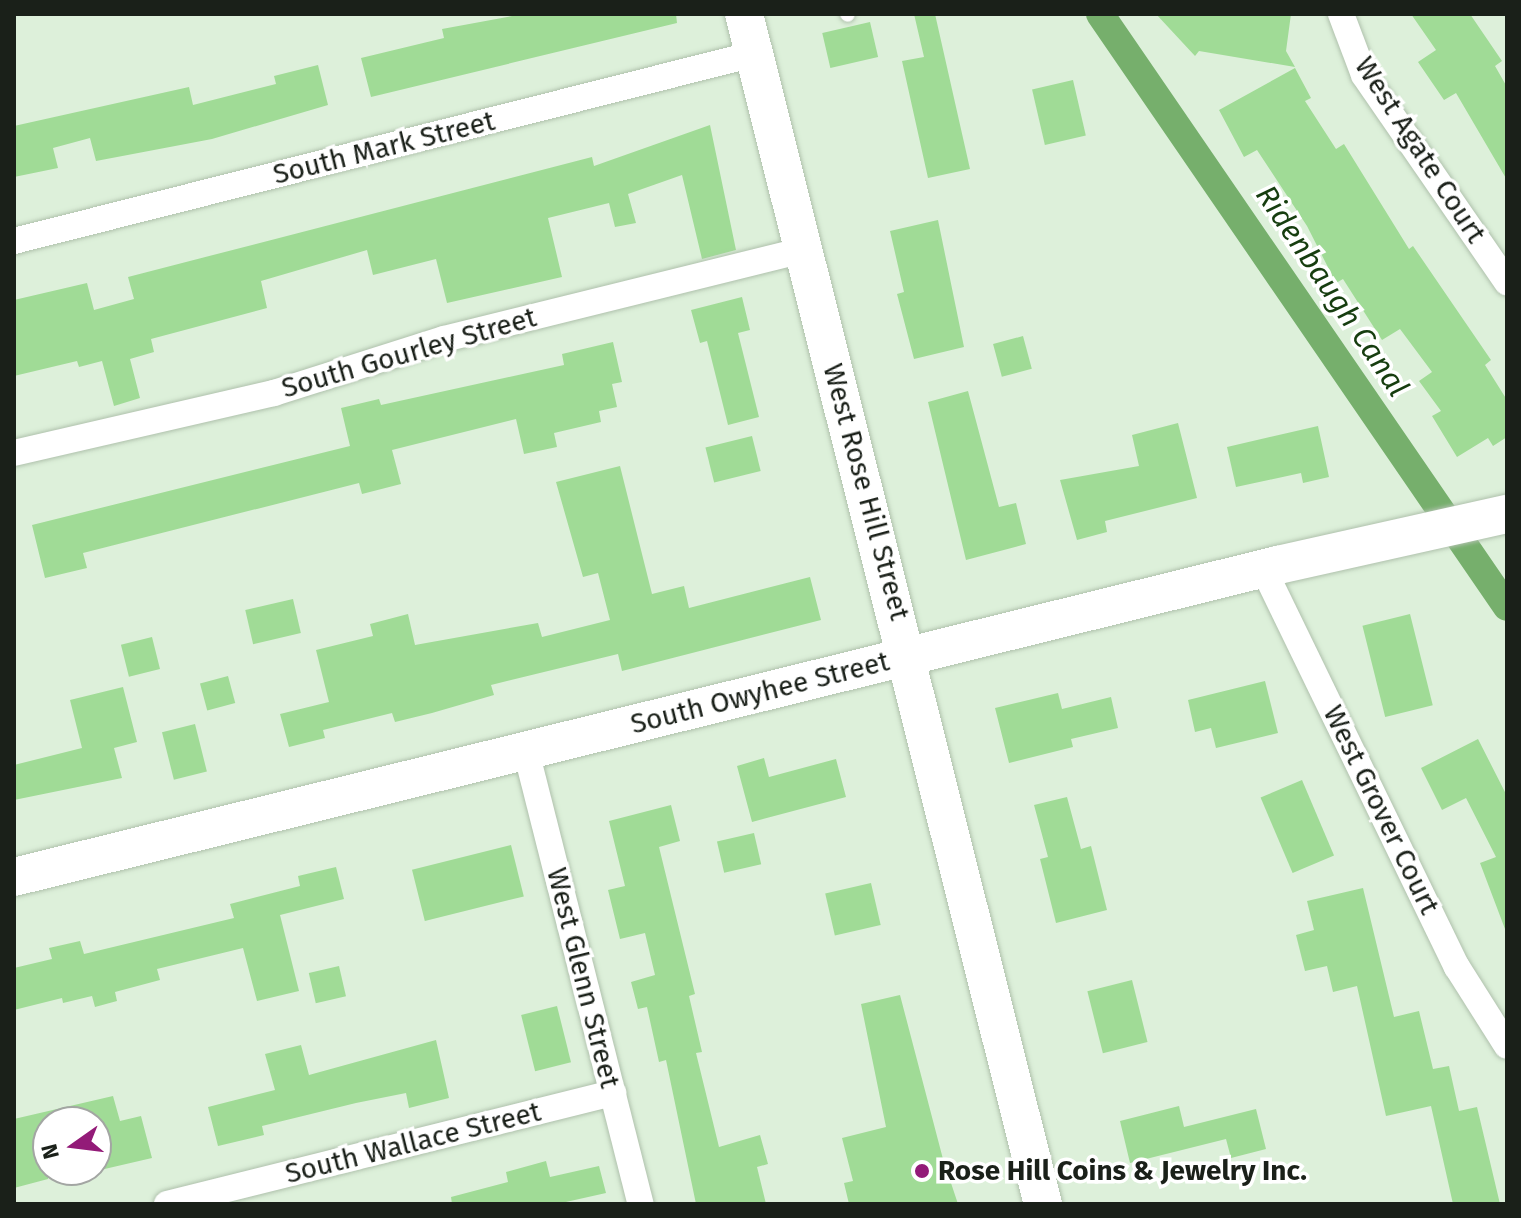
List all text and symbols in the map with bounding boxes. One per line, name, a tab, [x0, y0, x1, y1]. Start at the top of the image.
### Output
street label: West Agate Court	[1347, 51, 1493, 249]
street label: South Mark Street	[270, 104, 498, 192]
water label: Ridenbaugh Canal	[1248, 178, 1416, 404]
street label: South Gourley Street	[278, 301, 540, 405]
street label: West Rose Hill Street	[816, 360, 916, 624]
street label: South Owyhee Street	[627, 645, 893, 741]
street label: West Grover Court	[1316, 700, 1446, 920]
street label: West Glenn Street	[539, 864, 627, 1092]
street label: South Wallace Street	[282, 1095, 544, 1191]
north arrow	[32, 1106, 112, 1186]
text: N	[35, 1141, 65, 1162]
place label: Rose Hill Coins & Jewelry Inc.	[938, 1154, 1307, 1188]
marker: Rose Hill Coins & Jewelry Inc.	[913, 1162, 931, 1180]

